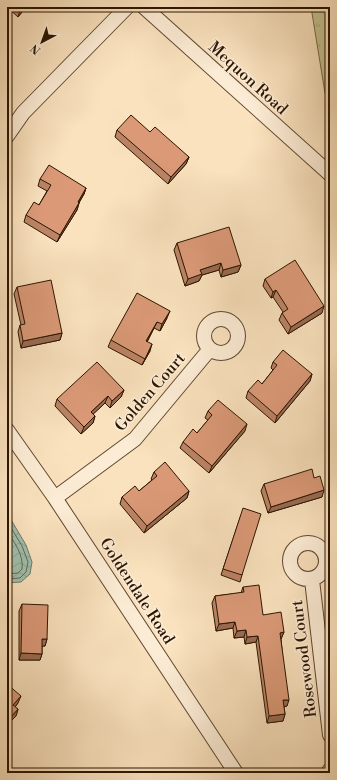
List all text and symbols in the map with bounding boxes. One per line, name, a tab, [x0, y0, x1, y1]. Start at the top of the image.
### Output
north arrow	[22, 22, 62, 62]
street label: Mequon Road	[204, 37, 292, 119]
text: N	[28, 40, 44, 57]
street label: Golden Court	[110, 348, 190, 435]
street label: Goldendale Road	[95, 534, 179, 648]
street label: Rosewood Court	[287, 599, 321, 719]

